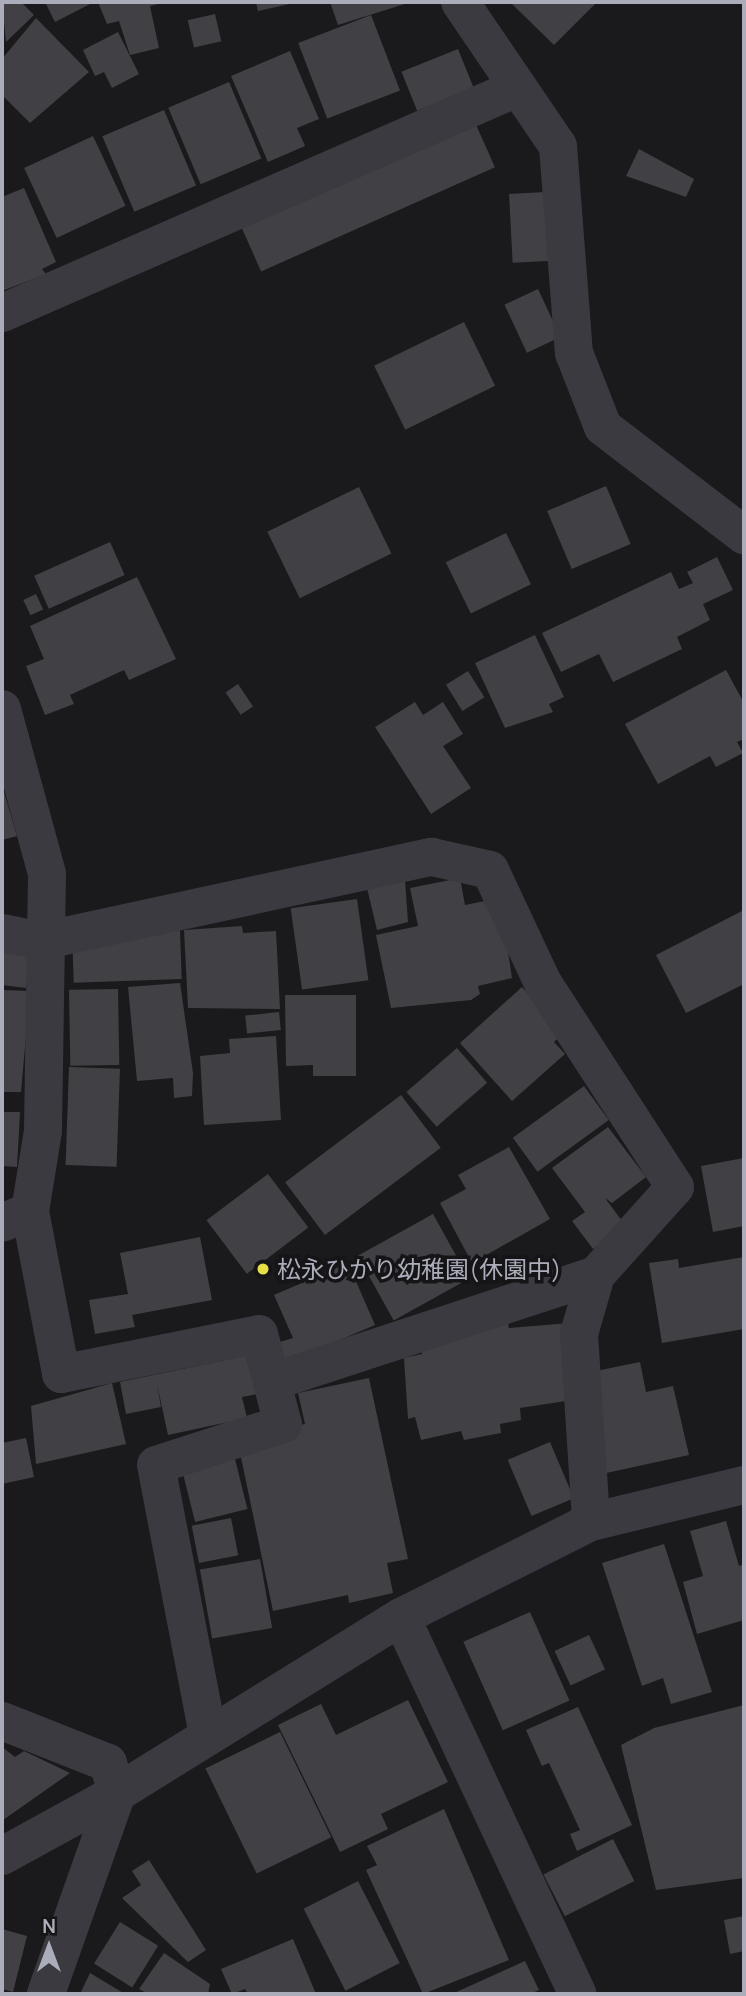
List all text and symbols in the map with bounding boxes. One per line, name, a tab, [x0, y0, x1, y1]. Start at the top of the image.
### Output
place label: 松永ひかり幼稚園(休園中)	[277, 1255, 561, 1283]
marker: 松永ひかり幼稚園(休園中)	[255, 1261, 271, 1277]
north arrow	[14, 1912, 84, 1982]
text: N	[42, 1913, 56, 1939]

